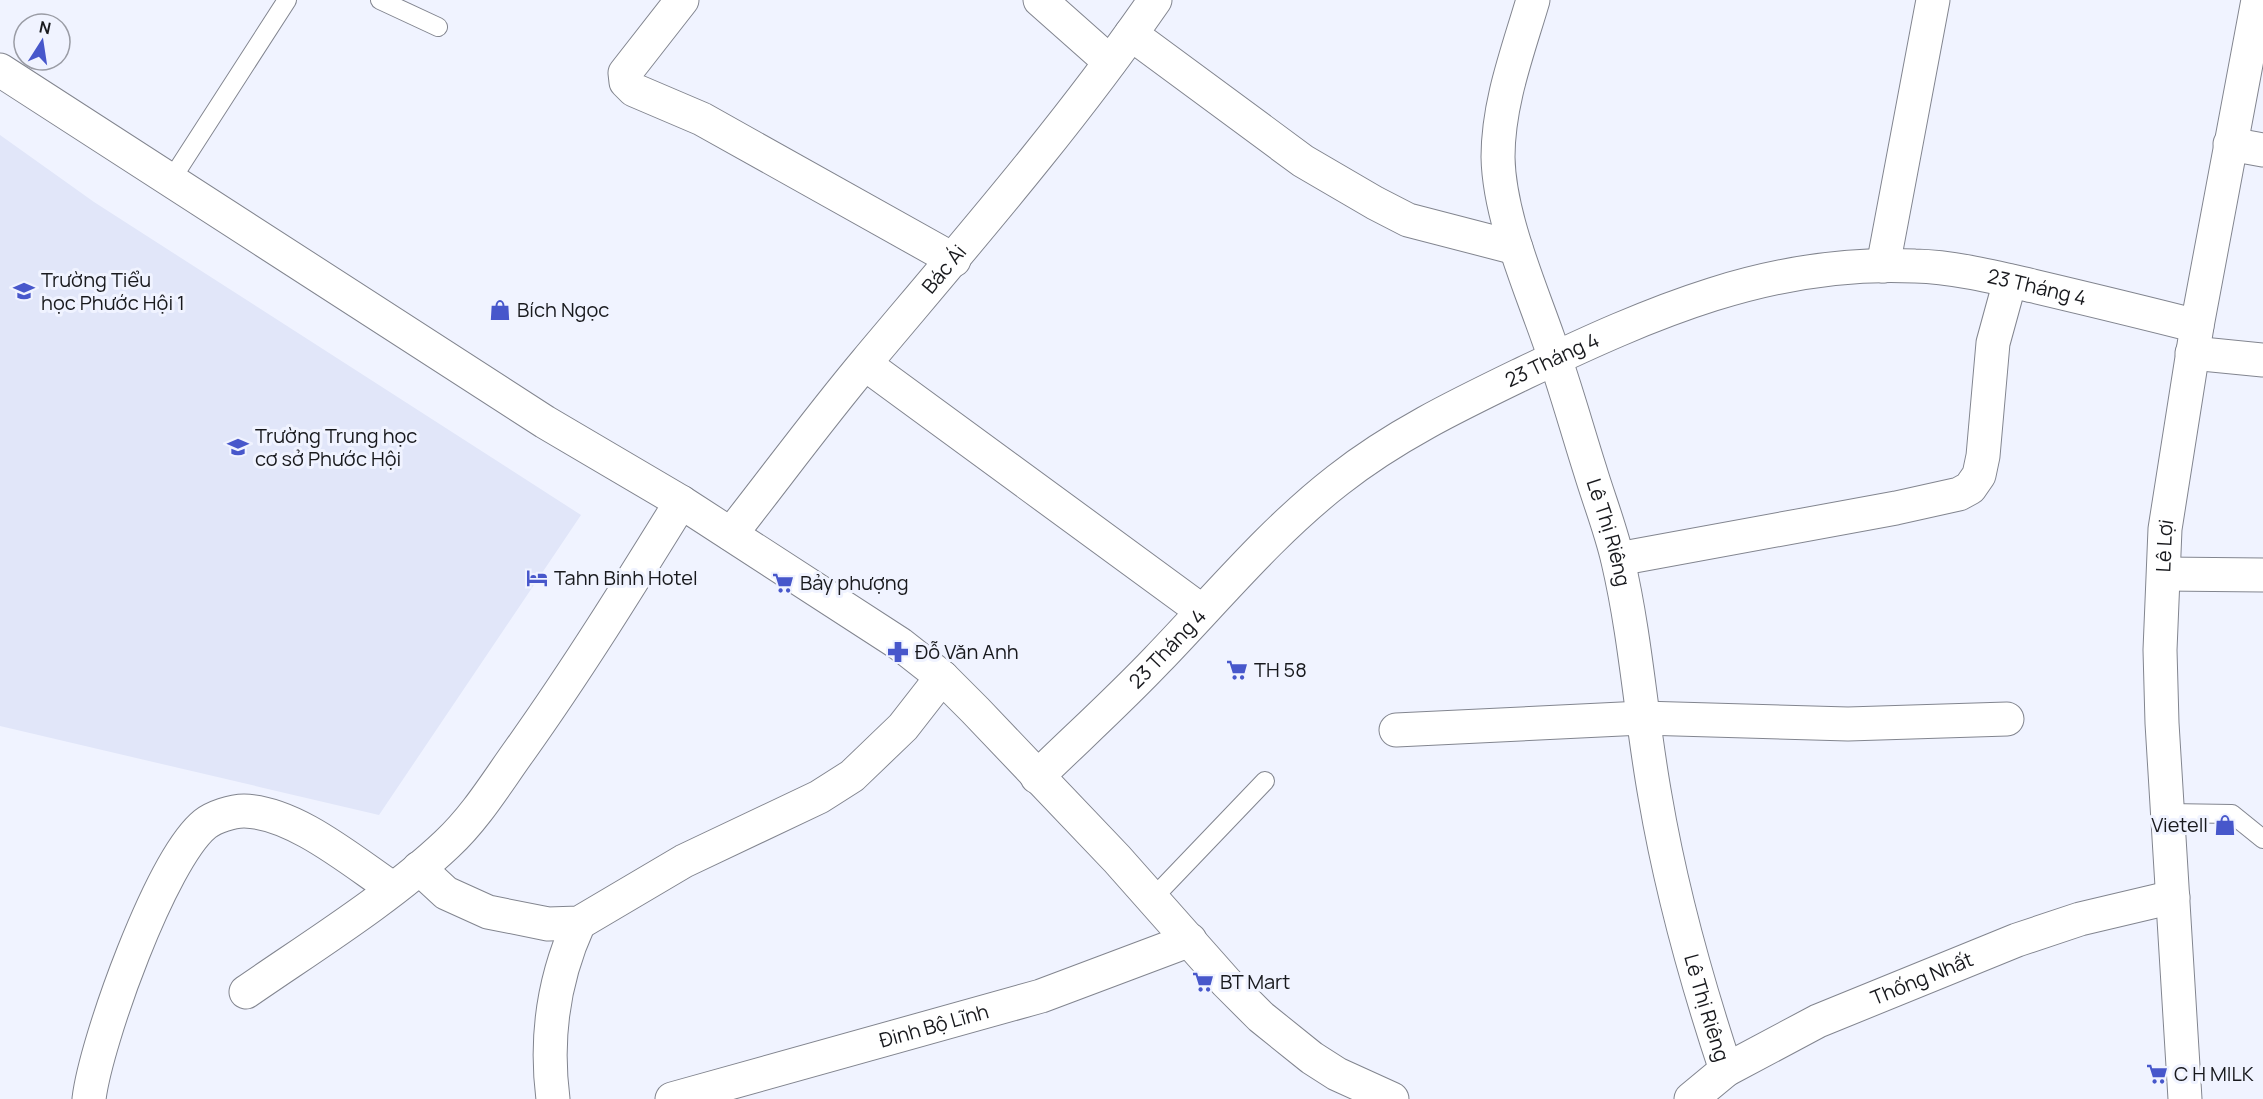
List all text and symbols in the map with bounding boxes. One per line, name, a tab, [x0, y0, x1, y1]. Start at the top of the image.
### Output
north arrow	[12, 12, 72, 72]
text: N	[37, 15, 53, 39]
street label: Bác Ái	[915, 239, 972, 299]
street label: 23 Tháng 4	[1985, 262, 2089, 311]
place label: Trường Tiểu học Phước Hội 1	[41, 266, 185, 316]
school or university icon: Trường Tiểu học Phước Hội 1	[12, 279, 36, 303]
place label: Bích Ngọc	[517, 296, 609, 323]
shop icon: Bích Ngọc	[488, 298, 512, 322]
street label: 23 Tháng 4	[1500, 326, 1603, 393]
place label: Trường Trung học cơ sở Phước Hội	[255, 422, 417, 472]
school or university icon: Trường Trung học cơ sở Phước Hội	[226, 435, 250, 459]
street label: Lê Thị Riêng	[1581, 475, 1637, 589]
street label: Lê Lợi	[2149, 517, 2179, 573]
place label: Tahn Binh Hotel	[554, 564, 698, 591]
hotel icon: Tahn Binh Hotel	[525, 566, 549, 590]
place label: Bảy phượng	[800, 569, 908, 596]
supermarket icon: Bảy phượng	[771, 571, 795, 595]
street label: 23 Tháng 4	[1123, 602, 1212, 694]
place label: Đỗ Văn Anh	[915, 638, 1019, 665]
pharmacy icon: Đỗ Văn Anh	[886, 640, 910, 664]
place label: TH 58	[1254, 656, 1307, 683]
supermarket icon: TH 58	[1225, 658, 1249, 682]
place label: Vietell	[2151, 811, 2208, 838]
shop icon: Vietell	[2213, 813, 2237, 837]
street label: Thống Nhất	[1867, 945, 1977, 1011]
street label: Lê Thị Riêng	[1678, 951, 1736, 1065]
place label: BT Mart	[1220, 968, 1290, 995]
supermarket icon: BT Mart	[1191, 970, 1215, 994]
street label: Đinh Bộ Lĩnh	[876, 997, 992, 1054]
place label: C H MILK	[2174, 1060, 2254, 1087]
supermarket icon: C H MILK	[2145, 1062, 2169, 1086]

